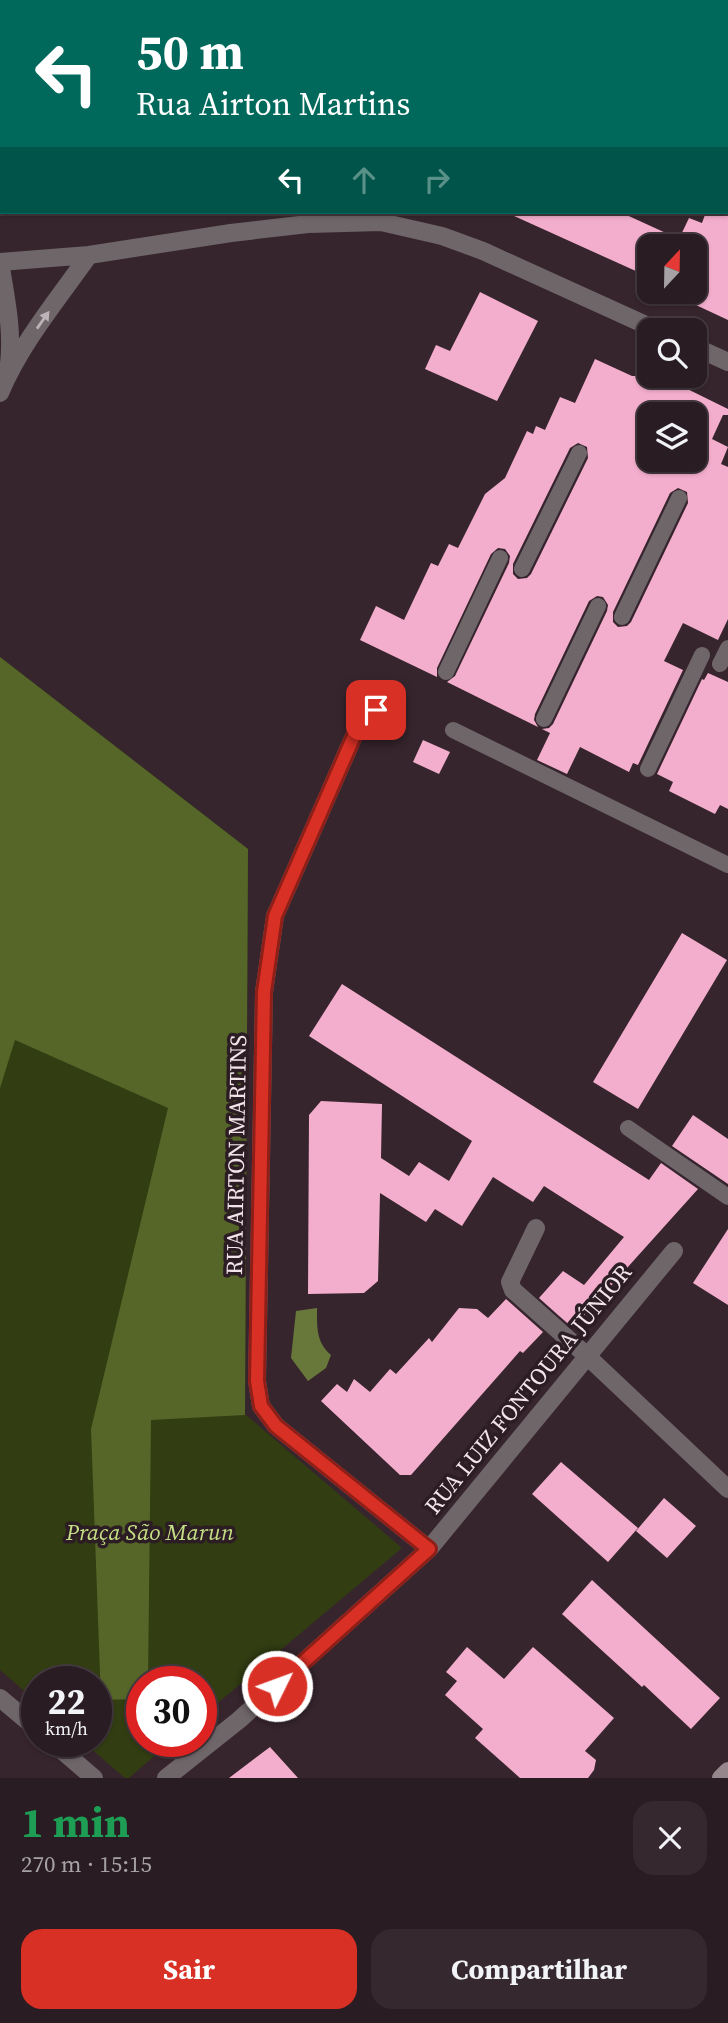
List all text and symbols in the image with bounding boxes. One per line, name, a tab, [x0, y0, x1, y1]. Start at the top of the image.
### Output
text: 50 m	[136, 18, 244, 85]
icon: left	[21, 28, 112, 119]
text: Rua Airton Martins	[136, 82, 410, 126]
icon: left	[272, 161, 310, 199]
icon: ahead	[345, 161, 383, 199]
icon: right	[418, 161, 456, 199]
north arrow	[637, 234, 707, 304]
map controls	[637, 234, 707, 472]
one-way arrow	[36, 311, 50, 329]
button: search	[637, 318, 707, 388]
button: layers	[637, 402, 707, 472]
pin	[346, 680, 406, 740]
icon: arrive	[357, 691, 395, 729]
street label: RUA AIRTON MARTINS	[218, 1035, 254, 1275]
street label: RUA LUIZ FONTOURA JÚNIOR	[417, 1257, 639, 1521]
park label: Praça São Marun	[65, 1516, 234, 1548]
position arrow	[240, 1649, 314, 1723]
speed limit sign: 30	[126, 1666, 217, 1757]
text: 22	[48, 1678, 85, 1726]
text: km/h	[45, 1716, 88, 1741]
text: 1 min	[21, 1793, 130, 1851]
button: close	[633, 1801, 707, 1875]
text: 270 m · 15:15	[21, 1848, 152, 1880]
button: Sair	[21, 1929, 357, 2009]
button: Compartilhar	[371, 1929, 707, 2009]

